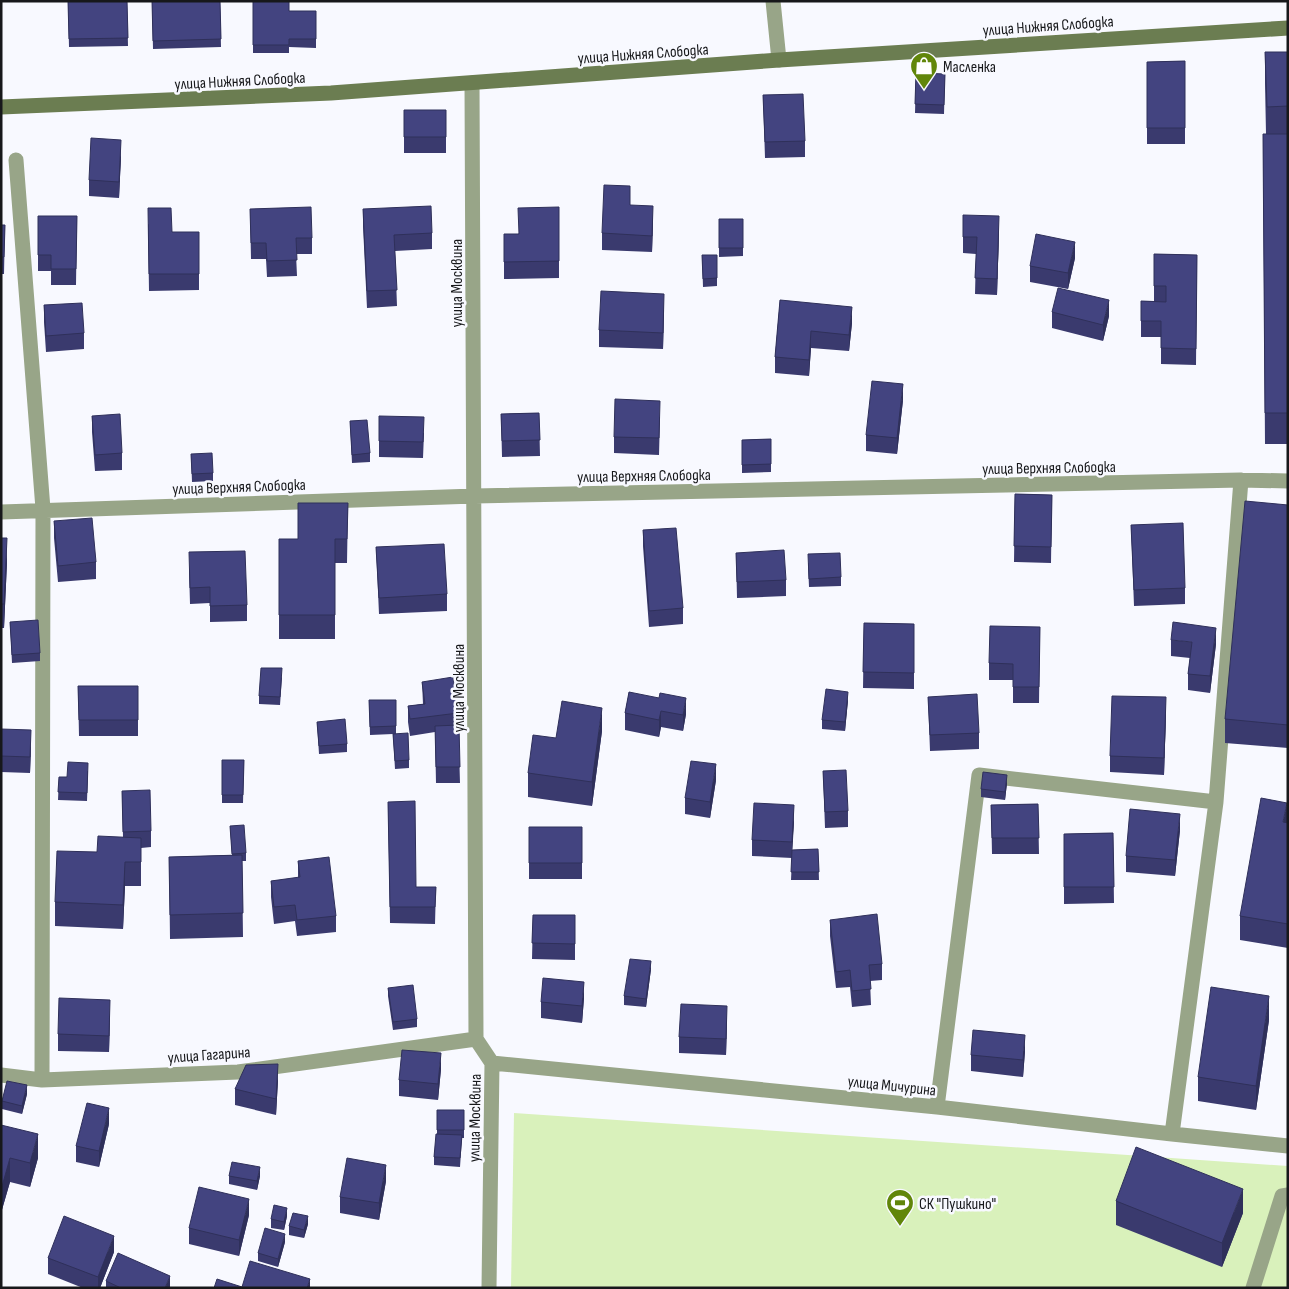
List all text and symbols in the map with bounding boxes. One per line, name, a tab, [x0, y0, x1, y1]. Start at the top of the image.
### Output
street label: улица Нижняя Слободка	[982, 12, 1114, 41]
street label: улица Нижняя Слободка	[577, 40, 709, 69]
shop icon: Масленка	[909, 51, 939, 90]
place label: Масленка	[943, 58, 996, 77]
street label: улица Нижняя Слободка	[174, 69, 306, 94]
street label: улица Москвина	[448, 239, 467, 327]
street label: улица Верхняя Слободка	[982, 458, 1116, 479]
street label: улица Верхняя Слободка	[577, 466, 711, 487]
street label: улица Верхняя Слободка	[172, 476, 306, 499]
street label: улица Москвина	[450, 644, 469, 732]
street label: улица Гагарина	[167, 1043, 251, 1068]
street label: улица Мичурина	[847, 1072, 937, 1101]
street label: улица Москвина	[465, 1074, 486, 1162]
sports icon: СК "Пушкино"	[885, 1188, 915, 1227]
place label: СК "Пушкино"	[919, 1195, 996, 1214]

